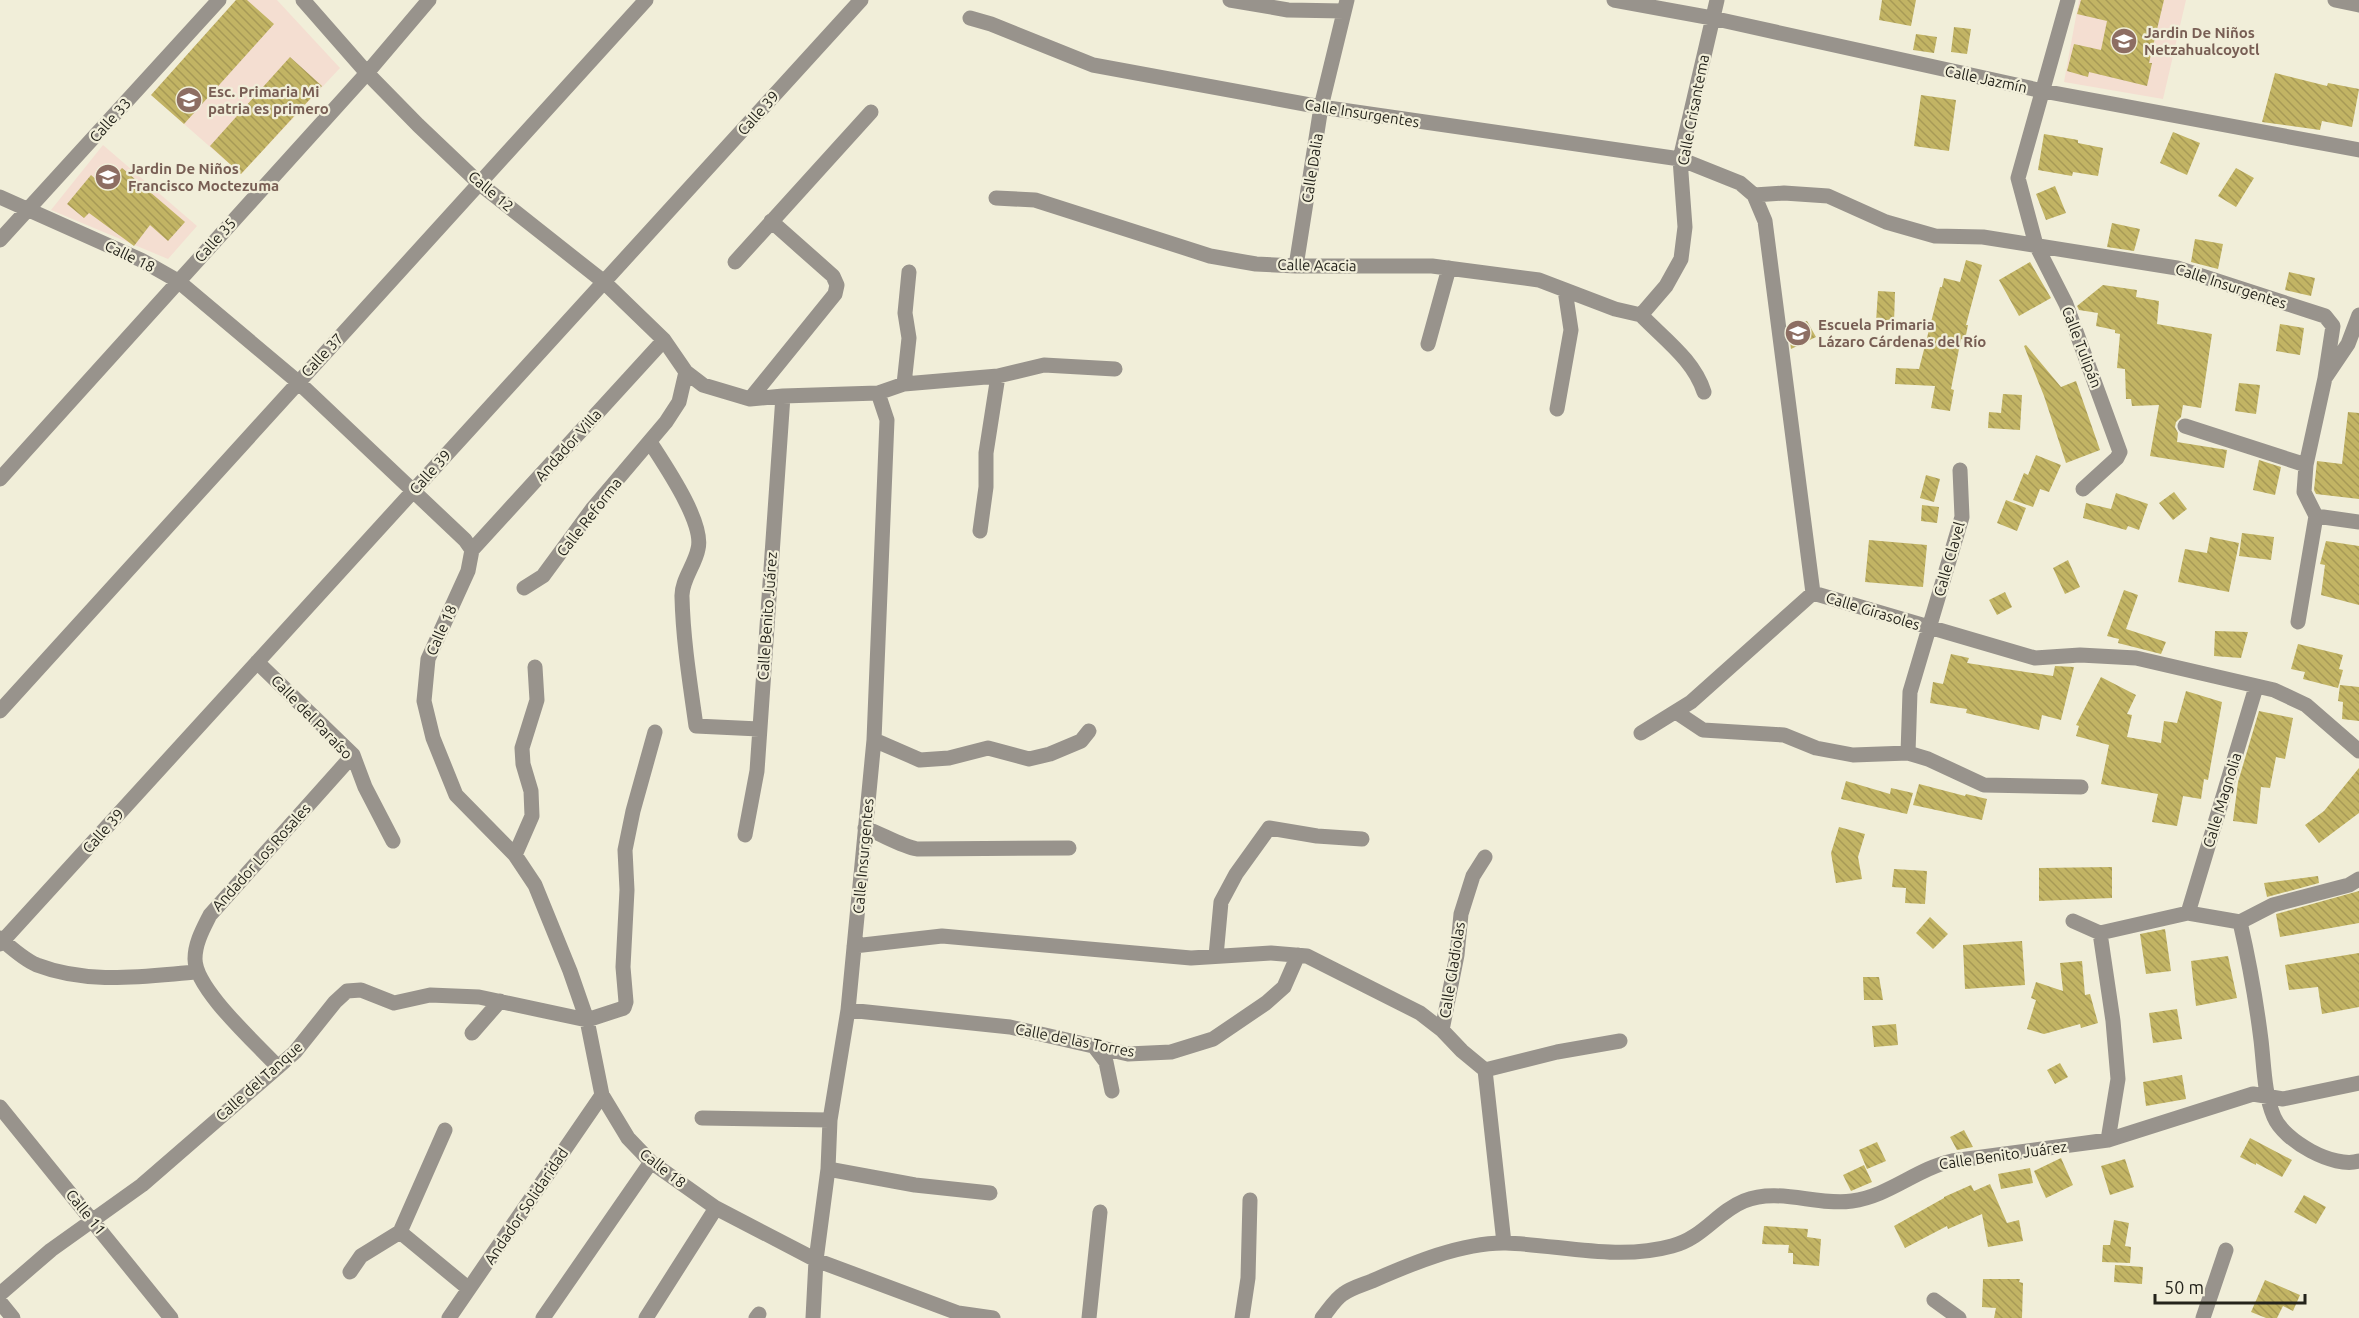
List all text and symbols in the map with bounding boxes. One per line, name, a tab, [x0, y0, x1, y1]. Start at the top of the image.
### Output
place label: Jardin De Niños Netzahualcoyotl	[2144, 24, 2260, 58]
school or university icon: Jardin De Niños Netzahualcoyotl	[2109, 26, 2139, 56]
street label: Calle Crisantema	[1674, 53, 1712, 167]
street label: Calle Jazmín	[1943, 62, 2029, 96]
place label: Esc. Primaria Mi patria es primero	[208, 83, 329, 117]
school or university icon: Esc. Primaria Mi patria es primero	[174, 85, 204, 115]
street label: Calle 39	[734, 87, 782, 139]
street label: Calle 33	[86, 94, 134, 146]
street label: Calle Insurgentes	[1303, 96, 1421, 130]
street label: Calle Dalia	[1298, 132, 1326, 204]
place label: Jardin De Niños Francisco Moctezuma	[128, 160, 279, 194]
school or university icon: Jardin De Niños Francisco Moctezuma	[93, 162, 123, 192]
street label: Calle 12	[465, 167, 517, 215]
street label: Calle 35	[191, 214, 239, 266]
street label: Calle 18	[102, 237, 158, 275]
street label: Calle Acacia	[1277, 256, 1357, 274]
street label: Calle Insurgentes	[2173, 260, 2289, 312]
street label: Calle Tulipán	[2059, 304, 2105, 390]
place label: Escuela Primaria Lázaro Cárdenas del Río	[1818, 316, 1986, 350]
school or university icon: Escuela Primaria Lázaro Cárdenas del Río	[1783, 318, 1813, 348]
street label: Calle 37	[298, 330, 346, 380]
street label: Andador Villa	[531, 406, 605, 484]
street label: Calle 39	[406, 446, 454, 498]
street label: Calle Reforma	[553, 474, 625, 560]
street label: Calle Clavel	[1930, 520, 1968, 598]
street label: Calle Benito Juárez	[754, 551, 780, 681]
street label: Calle Girasoles	[1824, 589, 1922, 633]
street label: Calle 18	[422, 602, 460, 658]
street label: Calle del Paraíso	[268, 672, 356, 762]
street label: Calle Magnolia	[2199, 750, 2245, 850]
street label: Calle Insurgentes	[849, 798, 877, 914]
street label: Andador Los Rosales	[208, 800, 314, 914]
street label: Calle 39	[79, 805, 127, 857]
street label: Calle Gladiolas	[1436, 921, 1468, 1019]
street label: Calle de las Torres	[1014, 1020, 1136, 1060]
street label: Calle del Tanque	[212, 1038, 306, 1124]
street label: Calle Benito Juárez	[1938, 1138, 2068, 1172]
street label: Andador Solidaridad	[481, 1145, 571, 1267]
street label: Calle 18	[637, 1145, 689, 1191]
street label: Calle 11	[63, 1186, 109, 1238]
scale bar	[2155, 1267, 2305, 1305]
text: 50 m	[2164, 1277, 2204, 1297]

